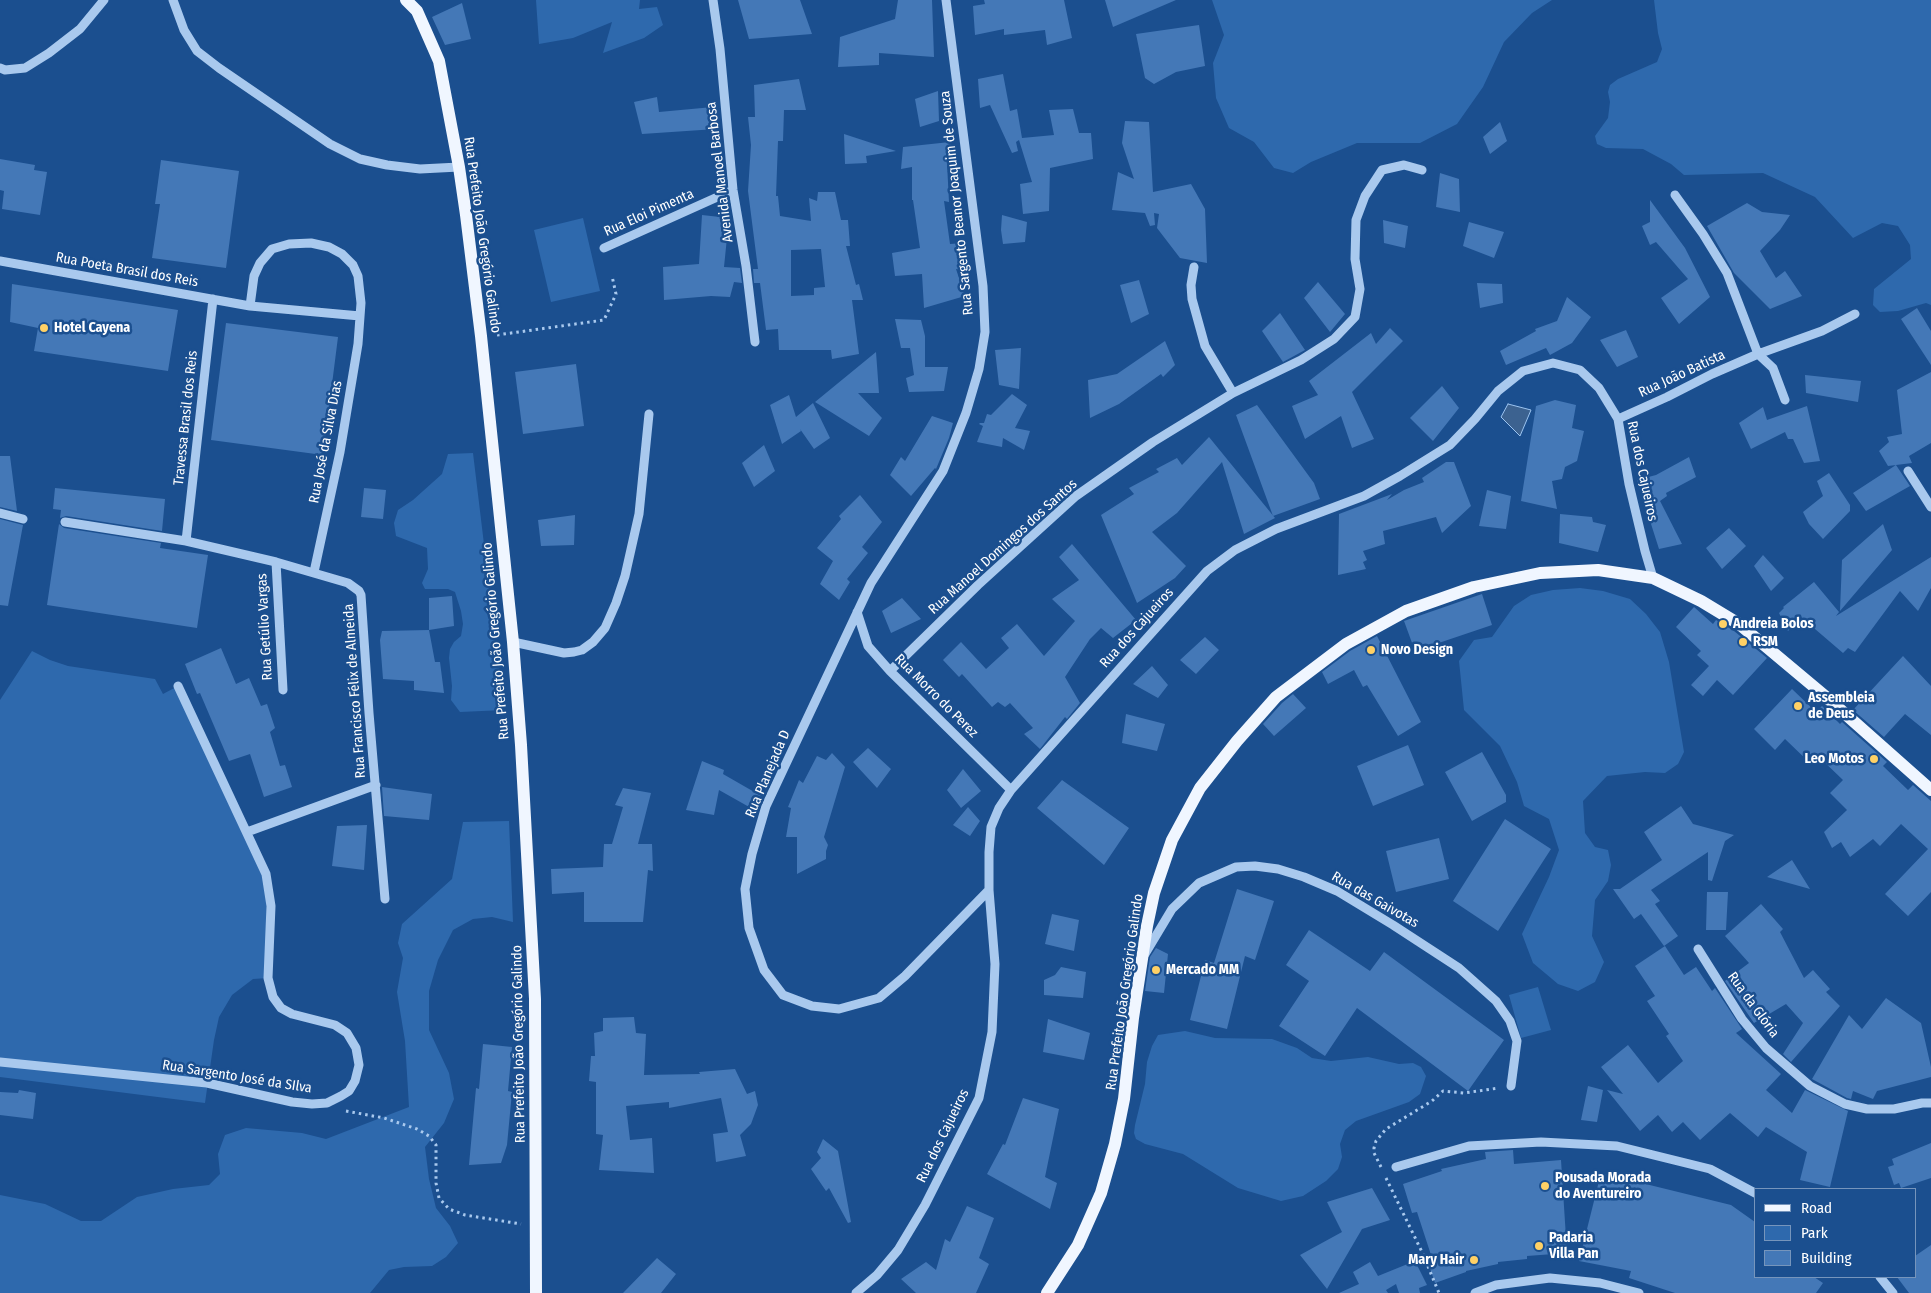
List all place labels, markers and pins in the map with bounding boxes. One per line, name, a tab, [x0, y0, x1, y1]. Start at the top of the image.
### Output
place label: Hotel Cayena	[54, 320, 130, 336]
marker: Hotel Cayena	[38, 322, 50, 334]
place label: Andreia Bolos	[1733, 616, 1814, 632]
marker: Andreia Bolos	[1717, 618, 1729, 630]
place label: RSM	[1753, 634, 1778, 650]
marker: RSM	[1737, 636, 1749, 648]
place label: Novo Design	[1381, 642, 1453, 658]
marker: Novo Design	[1365, 644, 1377, 656]
place label: Assembleia de Deus	[1808, 690, 1875, 722]
marker: Assembleia de Deus	[1792, 700, 1804, 712]
place label: Leo Motos	[1804, 751, 1864, 767]
marker: Leo Motos	[1868, 753, 1880, 765]
place label: Mercado MM	[1166, 962, 1239, 978]
marker: Mercado MM	[1150, 964, 1162, 976]
place label: Pousada Morada do Aventureiro	[1555, 1170, 1651, 1202]
marker: Pousada Morada do Aventureiro	[1539, 1180, 1551, 1192]
place label: Padaria Villa Pan	[1549, 1230, 1599, 1262]
marker: Padaria Villa Pan	[1533, 1240, 1545, 1252]
place label: Mary Hair	[1408, 1252, 1464, 1268]
marker: Mary Hair	[1468, 1254, 1480, 1266]

